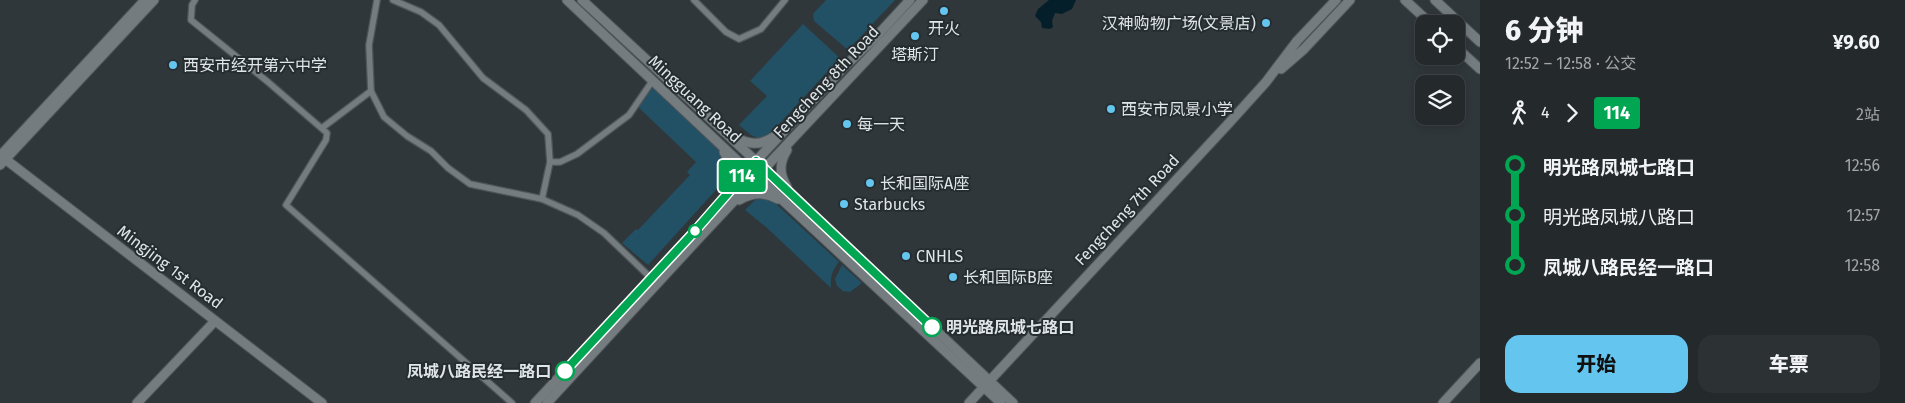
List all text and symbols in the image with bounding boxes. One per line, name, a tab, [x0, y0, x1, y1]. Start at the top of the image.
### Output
marker: 开火	[938, 5, 950, 17]
place label: 汉神购物广场(文景店)	[1102, 14, 1256, 33]
text: 6 分钟	[1505, 14, 1583, 47]
map controls	[1415, 15, 1465, 125]
button: locate	[1415, 15, 1465, 65]
marker: 汉神购物广场(文景店)	[1260, 17, 1272, 29]
place label: 开火	[928, 19, 960, 38]
street label: Fengcheng 8th Road	[769, 22, 883, 142]
marker: 塔斯汀	[909, 30, 921, 42]
text: ¥9.60	[1833, 31, 1880, 54]
place label: 塔斯汀	[891, 45, 939, 64]
street label: Mingguang Road	[645, 51, 745, 147]
text: 12:52 – 12:58 · 公交	[1505, 54, 1636, 73]
place label: 西安市经开第六中学	[183, 56, 327, 75]
marker: 西安市经开第六中学	[167, 59, 179, 71]
button: layers	[1415, 75, 1465, 125]
icon: walk	[1505, 99, 1533, 127]
icon: forward	[1558, 99, 1586, 127]
place label: 西安市凤景小学	[1121, 100, 1233, 119]
text: 114	[1604, 102, 1630, 124]
marker: 西安市凤景小学	[1105, 103, 1117, 115]
text: 4	[1541, 103, 1550, 122]
text: 2站	[1856, 105, 1880, 124]
place label: 每一天	[857, 115, 905, 134]
marker: 每一天	[841, 118, 853, 130]
street label: Fengcheng 7th Road	[1071, 151, 1183, 269]
text: 明光路凤城七路口	[1543, 156, 1695, 179]
text: 12:56	[1845, 156, 1880, 175]
line badge: 114	[713, 160, 771, 192]
text: 114	[729, 165, 755, 187]
place label: 长和国际A座	[880, 174, 969, 193]
marker: 长和国际A座	[864, 177, 876, 189]
place label: Starbucks	[854, 195, 925, 214]
marker: Starbucks	[838, 198, 850, 210]
text: 明光路凤城八路口	[1543, 206, 1695, 229]
text: 12:57	[1847, 206, 1880, 225]
street label: Mingjing 1st Road	[114, 221, 226, 313]
unlabelled marker	[688, 224, 702, 238]
place label: CNHLS	[916, 247, 963, 266]
marker: CNHLS	[900, 250, 912, 262]
text: 凤城八路民经一路口	[1543, 256, 1714, 279]
text: 12:58	[1844, 256, 1880, 275]
place label: 长和国际B座	[963, 268, 1053, 287]
marker: 长和国际B座	[947, 271, 959, 283]
marker: 明光路凤城七路口	[922, 317, 942, 337]
place label: 明光路凤城七路口	[946, 318, 1074, 337]
button: 开始	[1505, 335, 1688, 393]
button: 车票	[1698, 335, 1880, 393]
marker: 凤城八路民经一路口	[555, 361, 575, 381]
place label: 凤城八路民经一路口	[407, 362, 551, 381]

